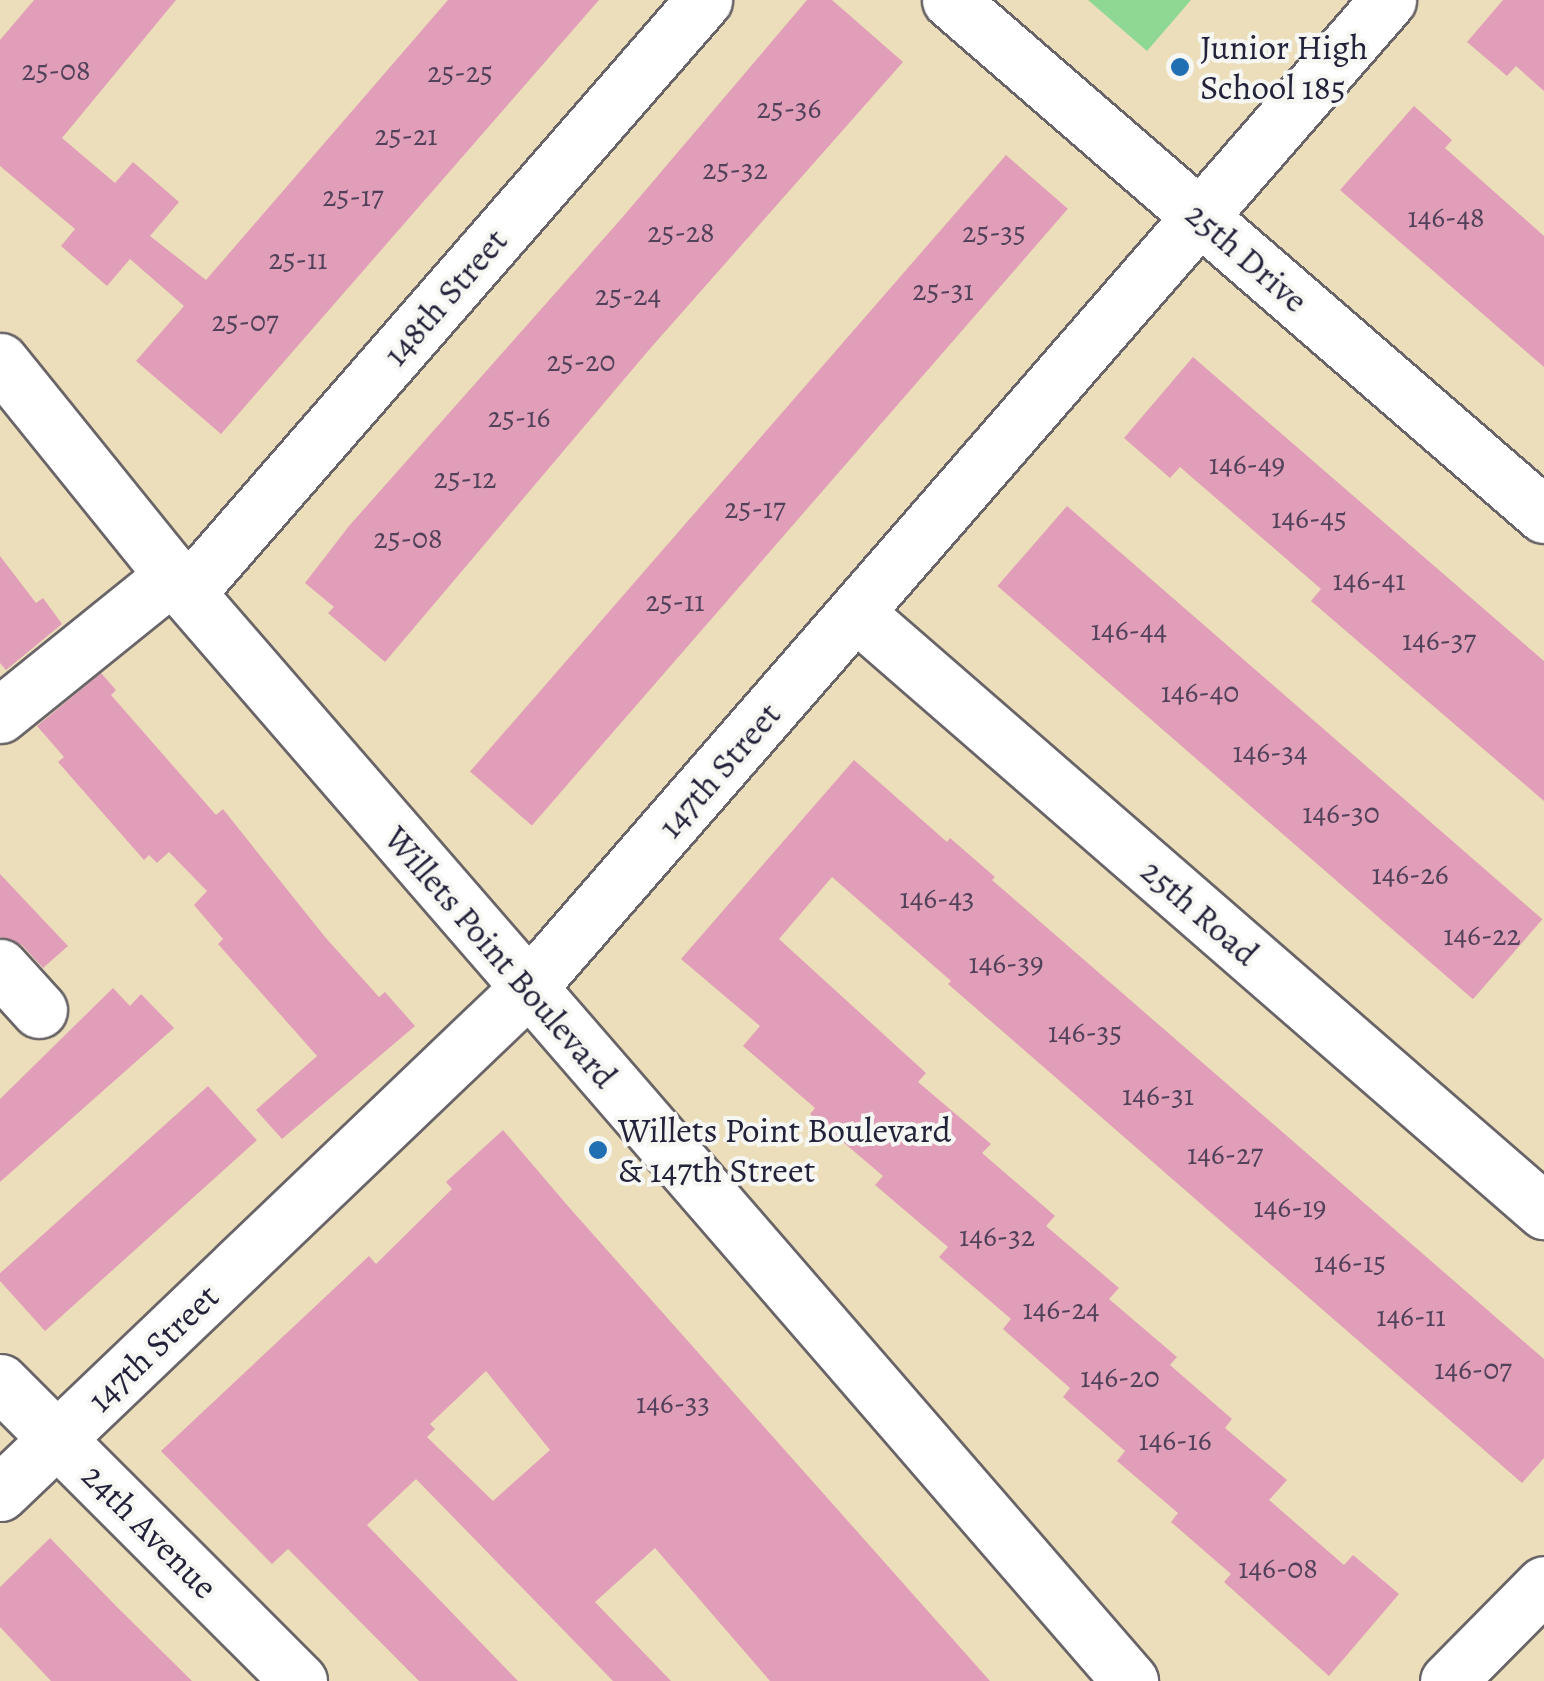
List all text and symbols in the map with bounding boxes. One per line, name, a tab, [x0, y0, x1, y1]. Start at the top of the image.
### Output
place label: Junior High School 185	[1200, 26, 1368, 108]
house number: 25-08	[21, 52, 91, 88]
house number: 25-25	[427, 54, 493, 90]
marker: Junior High School 185	[1169, 56, 1191, 78]
house number: 25-36	[757, 90, 821, 126]
house number: 25-21	[374, 117, 438, 153]
house number: 25-32	[702, 151, 768, 187]
house number: 25-17	[322, 178, 384, 214]
street label: 25th Drive	[1178, 193, 1316, 321]
house number: 146-48	[1407, 199, 1485, 235]
house number: 25-28	[647, 214, 715, 250]
house number: 25-35	[962, 214, 1026, 250]
street label: 148th Street	[374, 220, 516, 374]
house number: 25-11	[268, 241, 328, 277]
house number: 25-31	[912, 272, 974, 308]
house number: 25-24	[595, 277, 661, 313]
house number: 25-07	[211, 303, 279, 339]
house number: 25-20	[547, 343, 615, 379]
house number: 25-16	[488, 399, 550, 435]
house number: 146-49	[1209, 446, 1285, 482]
house number: 25-12	[433, 460, 497, 496]
house number: 25-17	[724, 490, 786, 526]
house number: 146-45	[1271, 500, 1347, 536]
house number: 25-08	[373, 520, 443, 556]
house number: 146-41	[1333, 562, 1405, 598]
house number: 25-11	[645, 583, 705, 619]
house number: 146-44	[1091, 612, 1167, 648]
house number: 146-37	[1402, 622, 1476, 658]
house number: 146-40	[1161, 674, 1239, 710]
street label: 147th Street	[649, 694, 789, 846]
house number: 146-34	[1232, 734, 1308, 770]
house number: 146-30	[1302, 795, 1380, 831]
street label: Willets Point Boulevard	[376, 817, 626, 1097]
street label: 25th Road	[1133, 850, 1267, 974]
house number: 146-26	[1371, 856, 1449, 892]
house number: 146-43	[899, 880, 975, 916]
house number: 146-22	[1443, 917, 1521, 953]
house number: 146-39	[968, 945, 1044, 981]
house number: 146-35	[1048, 1014, 1122, 1050]
house number: 146-31	[1122, 1077, 1194, 1113]
place label: Willets Point Boulevard & 147th Street	[618, 1109, 951, 1191]
house number: 146-27	[1187, 1136, 1263, 1172]
marker: Willets Point Boulevard & 147th Street	[587, 1139, 609, 1161]
house number: 146-19	[1253, 1189, 1327, 1225]
house number: 146-32	[959, 1218, 1035, 1254]
house number: 146-15	[1314, 1244, 1386, 1280]
street label: 147th Street	[79, 1275, 227, 1421]
house number: 146-24	[1023, 1291, 1099, 1327]
house number: 146-11	[1376, 1298, 1446, 1334]
house number: 146-07	[1434, 1351, 1512, 1387]
house number: 146-20	[1080, 1359, 1160, 1395]
house number: 146-33	[636, 1385, 710, 1421]
house number: 146-16	[1138, 1422, 1212, 1458]
street label: 24th Avenue	[74, 1455, 226, 1607]
house number: 146-08	[1238, 1550, 1318, 1586]

